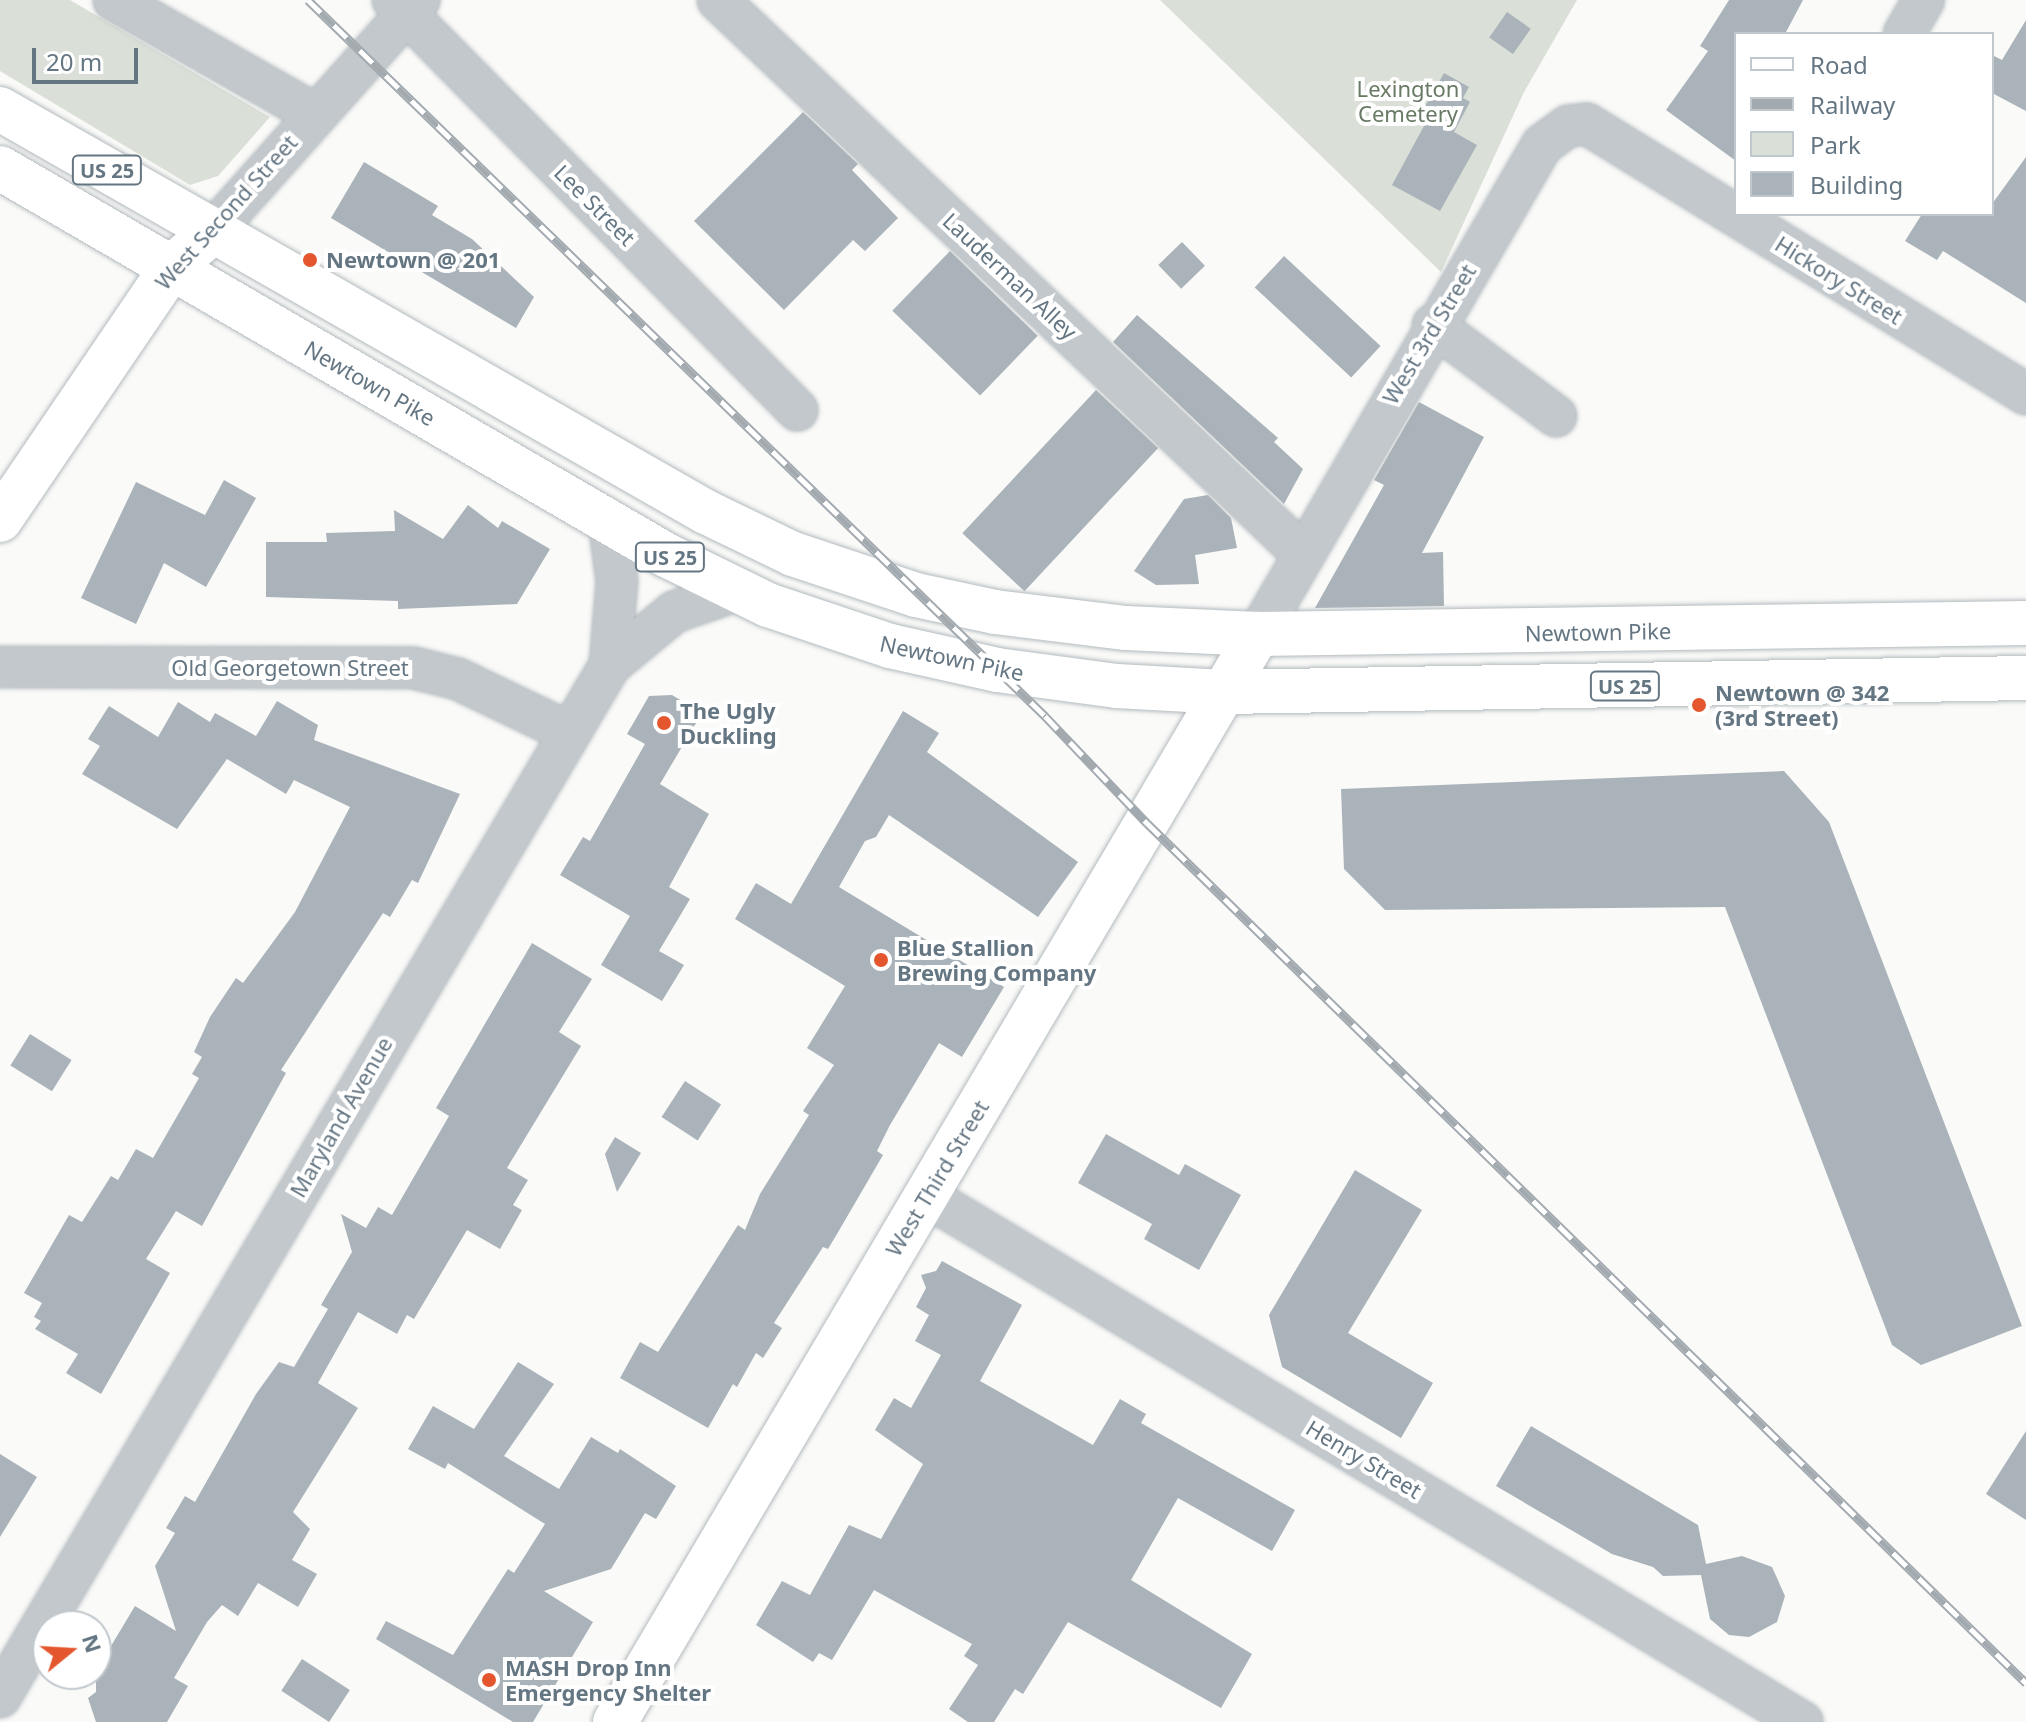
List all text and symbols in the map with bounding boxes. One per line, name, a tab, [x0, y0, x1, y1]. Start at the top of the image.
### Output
scale bar	[36, 32, 142, 82]
legend	[1734, 32, 1994, 216]
text: 20 m	[46, 45, 102, 78]
text: Road	[1810, 48, 1868, 81]
park label: Lexington Cemetery	[1357, 75, 1459, 126]
text: Railway	[1810, 88, 1895, 121]
text: Park	[1810, 128, 1861, 161]
street label: West Second Street	[150, 129, 302, 295]
road number: US 25	[71, 154, 143, 186]
street label: Lee Street	[549, 159, 641, 251]
text: Building	[1810, 168, 1903, 201]
street label: Lauderman Alley	[938, 207, 1082, 345]
street label: Hickory Street	[1771, 230, 1907, 330]
place label: Newtown @ 201	[326, 247, 500, 273]
marker: Newtown @ 201	[301, 251, 319, 269]
street label: West 3rd Street	[1377, 259, 1481, 409]
street label: Newtown Pike	[300, 335, 440, 431]
road number: US 25	[634, 541, 706, 573]
street label: Newtown Pike	[1525, 618, 1671, 646]
street label: Newtown Pike	[878, 630, 1026, 686]
street label: Old Georgetown Street	[171, 655, 409, 681]
road number: US 25	[1589, 670, 1661, 702]
place label: Newtown @ 342 (3rd Street)	[1715, 679, 1889, 730]
marker: Newtown @ 342 (3rd Street)	[1690, 696, 1708, 714]
place label: The Ugly Duckling	[680, 697, 777, 748]
marker: The Ugly Duckling	[655, 714, 673, 732]
place label: Blue Stallion Brewing Company	[897, 934, 1096, 986]
marker: Blue Stallion Brewing Company	[872, 951, 890, 969]
street label: Maryland Avenue	[284, 1032, 398, 1202]
street label: West Third Street	[880, 1095, 994, 1261]
street label: Henry Street	[1302, 1414, 1426, 1504]
north arrow	[32, 1610, 112, 1690]
text: N	[76, 1630, 110, 1656]
place label: MASH Drop Inn Emergency Shelter	[505, 1654, 711, 1706]
marker: MASH Drop Inn Emergency Shelter	[480, 1671, 498, 1689]

